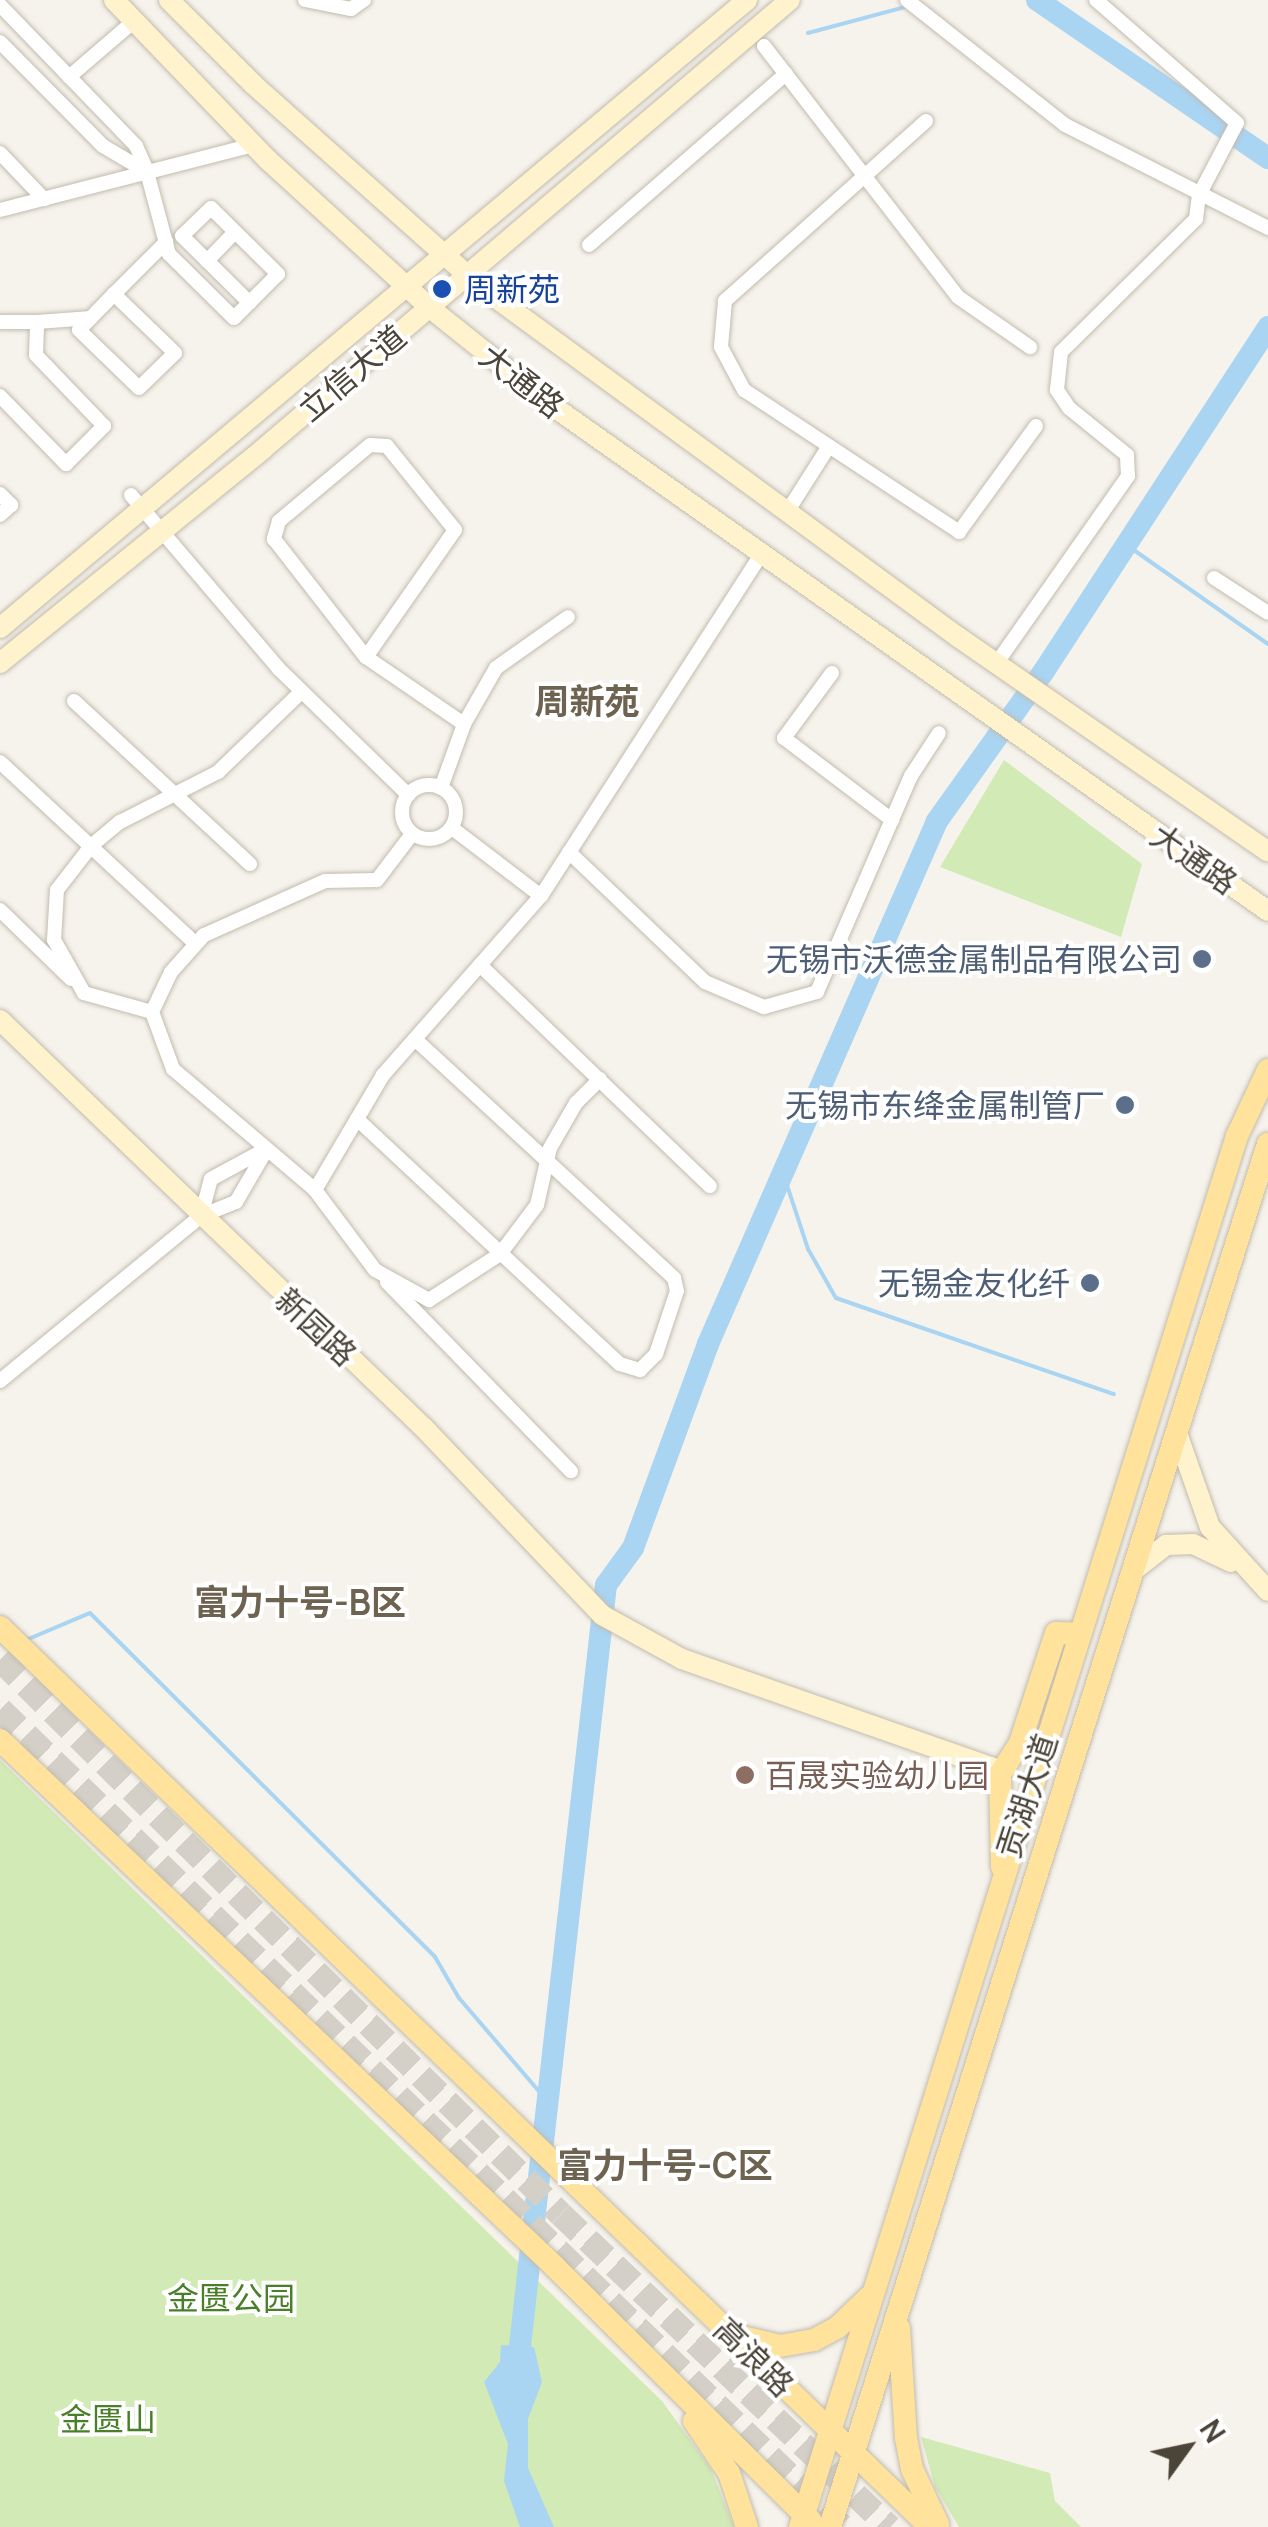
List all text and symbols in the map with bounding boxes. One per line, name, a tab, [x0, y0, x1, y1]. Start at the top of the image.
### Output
place label: 周新苑	[464, 270, 560, 308]
marker: 周新苑	[429, 276, 455, 302]
street label: 立信大道	[291, 317, 413, 429]
street label: 大通路	[472, 336, 572, 426]
district label: 周新苑	[535, 680, 639, 722]
street label: 大通路	[1144, 816, 1244, 902]
place label: 无锡市沃德金属制品有限公司	[766, 940, 1182, 978]
marker: 无锡市沃德金属制品有限公司	[1191, 948, 1213, 970]
place label: 无锡市东绛金属制管厂	[785, 1086, 1105, 1124]
marker: 无锡市东绛金属制管厂	[1114, 1094, 1136, 1116]
place label: 无锡金友化纤	[878, 1264, 1070, 1302]
marker: 无锡金友化纤	[1079, 1272, 1101, 1294]
street label: 新园路	[268, 1280, 364, 1374]
district label: 富力十号-B区	[194, 1581, 406, 1623]
street label: 贡湖大道	[989, 1729, 1065, 1863]
place label: 百晟实验幼儿园	[765, 1756, 989, 1794]
marker: 百晟实验幼儿园	[734, 1764, 756, 1786]
district label: 富力十号-C区	[557, 2144, 773, 2186]
park label: 金匮公园	[167, 2279, 295, 2317]
street label: 高浪路	[706, 2309, 802, 2405]
north arrow	[1138, 2397, 1238, 2497]
park label: 金匮山	[60, 2400, 156, 2438]
text: N	[1192, 2412, 1235, 2449]

